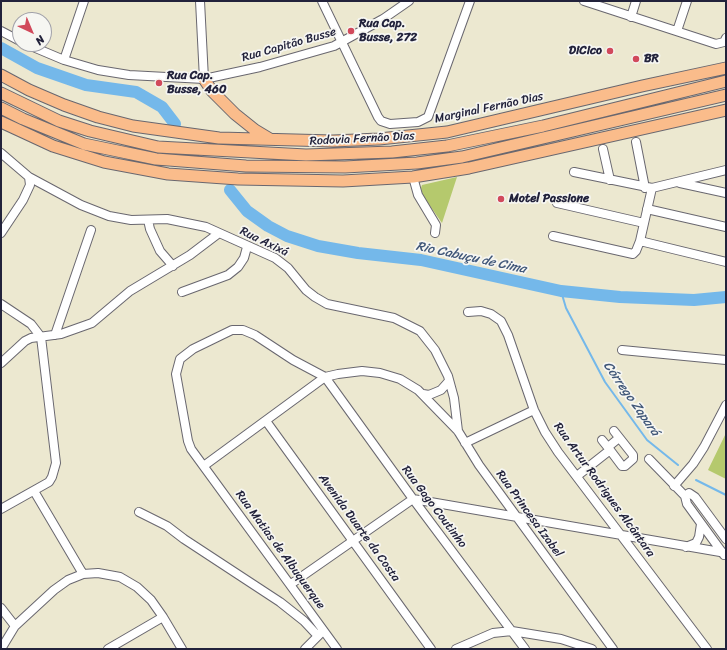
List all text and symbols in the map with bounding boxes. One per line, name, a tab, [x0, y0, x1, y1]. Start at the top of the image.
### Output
north arrow	[12, 12, 52, 52]
place label: Rua Cap. Busse, 272	[359, 17, 417, 45]
street label: Rua Capitão Busse	[240, 25, 338, 65]
marker: Rua Cap. Busse, 272	[346, 26, 356, 36]
text: N	[31, 31, 49, 50]
place label: DiCico	[569, 44, 602, 58]
marker: DiCico	[605, 46, 615, 56]
place label: BR	[644, 52, 659, 66]
marker: BR	[631, 54, 641, 64]
place label: Rua Cap. Busse, 460	[167, 69, 226, 97]
marker: Rua Cap. Busse, 460	[154, 78, 164, 88]
street label: Marginal Fernão Dias	[433, 89, 545, 127]
street label: Rodovia Fernão Dias	[309, 129, 415, 149]
place label: Motel Passione	[509, 192, 589, 206]
marker: Motel Passione	[496, 194, 506, 204]
street label: Rua Axixá	[237, 224, 291, 260]
water label: Rio Cabuçu de Cima	[415, 239, 527, 277]
water label: Córrego Zapará	[600, 359, 662, 439]
street label: Rua Artur Rodrigues Alcântara	[550, 420, 658, 560]
street label: Rua Gago Coutinho	[398, 463, 470, 551]
street label: Rua Princesa Izabel	[493, 468, 565, 560]
street label: Avenida Duarte da Costa	[315, 471, 403, 585]
street label: Rua Matias de Albuquerque	[232, 488, 328, 612]

